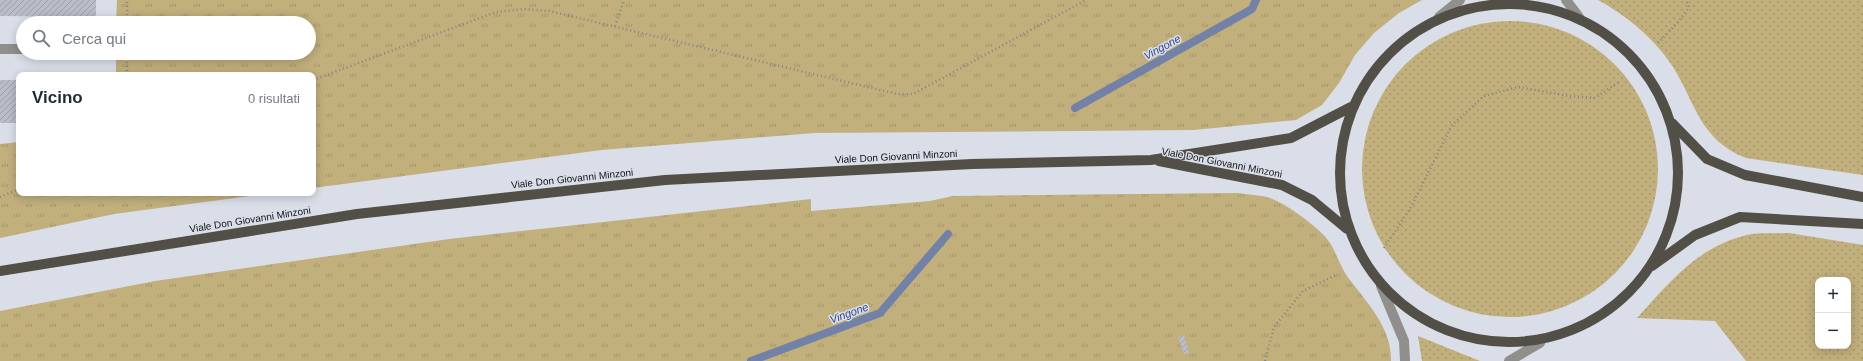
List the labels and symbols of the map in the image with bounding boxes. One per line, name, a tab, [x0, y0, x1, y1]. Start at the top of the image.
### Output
water label: Vingone	[1142, 32, 1182, 62]
street label: Viale Don Giovanni Minzoni	[1161, 145, 1283, 180]
street label: Viale Don Giovanni Minzoni	[834, 148, 958, 165]
street label: Viale Don Giovanni Minzoni	[510, 167, 634, 190]
street label: Viale Don Giovanni Minzoni	[189, 204, 312, 235]
water label: Vingone	[828, 300, 870, 326]

